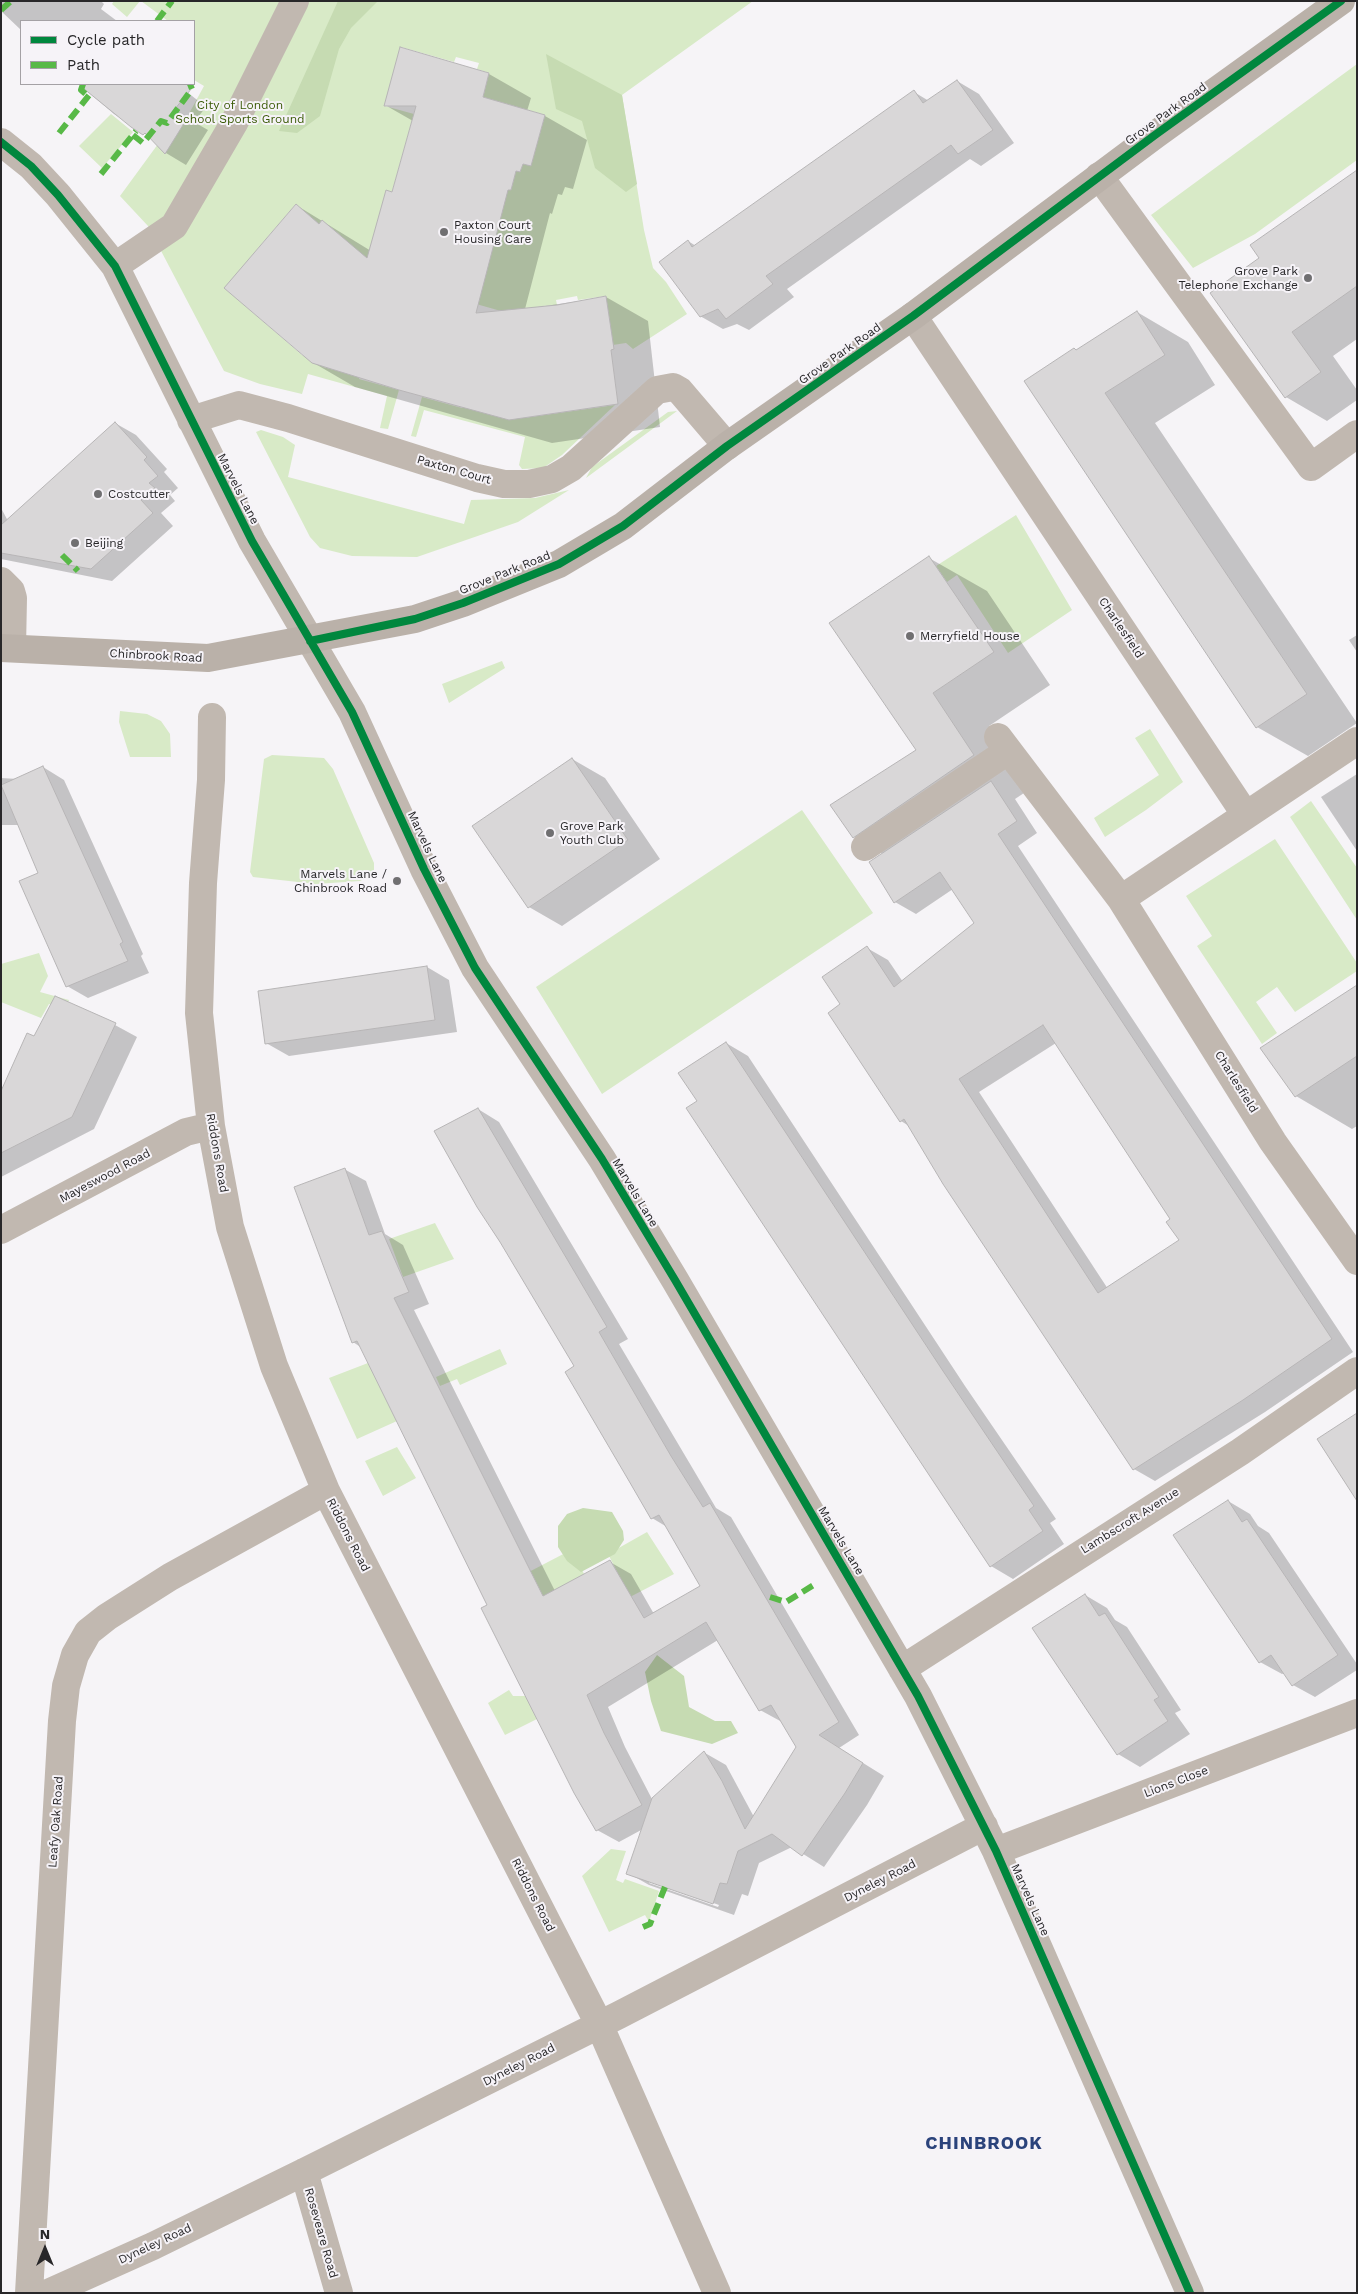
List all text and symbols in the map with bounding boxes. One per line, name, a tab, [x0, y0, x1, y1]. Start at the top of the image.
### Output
legend	[20, 20, 195, 85]
text: Cycle path	[67, 31, 145, 49]
text: Path	[67, 56, 100, 74]
street label: Grove Park Road	[1123, 80, 1209, 148]
park label: City of London School Sports Ground	[175, 98, 305, 126]
place label: Paxton Court Housing Care	[454, 218, 531, 246]
marker: Paxton Court Housing Care	[438, 226, 450, 238]
place label: Grove Park Telephone Exchange	[1178, 264, 1298, 292]
marker: Grove Park Telephone Exchange	[1302, 272, 1314, 284]
street label: Grove Park Road	[796, 320, 884, 388]
street label: Marvels Lane	[214, 451, 262, 527]
street label: Paxton Court	[415, 453, 493, 487]
place label: Costcutter	[108, 487, 170, 501]
marker: Costcutter	[92, 488, 104, 500]
place label: Beijing	[85, 536, 123, 550]
marker: Beijing	[69, 537, 81, 549]
street label: Grove Park Road	[457, 548, 553, 598]
street label: Charlesfield	[1095, 595, 1147, 661]
place label: Merryfield House	[920, 629, 1020, 643]
marker: Merryfield House	[904, 630, 916, 642]
street label: Chinbrook Road	[109, 646, 203, 666]
street label: Marvels Lane	[404, 809, 450, 885]
place label: Grove Park Youth Club	[560, 819, 624, 847]
marker: Grove Park Youth Club	[544, 827, 556, 839]
place label: Marvels Lane / Chinbrook Road	[294, 867, 387, 895]
marker: Marvels Lane / Chinbrook Road	[391, 875, 403, 887]
street label: Charlesfield	[1211, 1048, 1261, 1116]
street label: Riddons Road	[203, 1112, 231, 1194]
street label: Mayeswood Road	[57, 1146, 153, 1206]
street label: Marvels Lane	[609, 1156, 661, 1230]
street label: Lambscroft Avenue	[1078, 1485, 1182, 1557]
street label: Riddons Road	[323, 1496, 373, 1574]
street label: Marvels Lane	[815, 1504, 867, 1578]
street label: Lions Close	[1142, 1763, 1210, 1801]
street label: Leafy Oak Road	[46, 1776, 66, 1868]
street label: Riddons Road	[508, 1856, 558, 1934]
street label: Dyneley Road	[842, 1857, 918, 1905]
street label: Marvels Lane	[1008, 1862, 1052, 1938]
street label: Dyneley Road	[481, 2041, 557, 2089]
district label: CHINBROOK	[924, 2133, 1044, 2155]
street label: Roseveare Road	[301, 2186, 341, 2280]
street label: Dyneley Road	[116, 2221, 194, 2267]
north arrow	[20, 2224, 70, 2274]
text: N	[40, 2226, 50, 2242]

